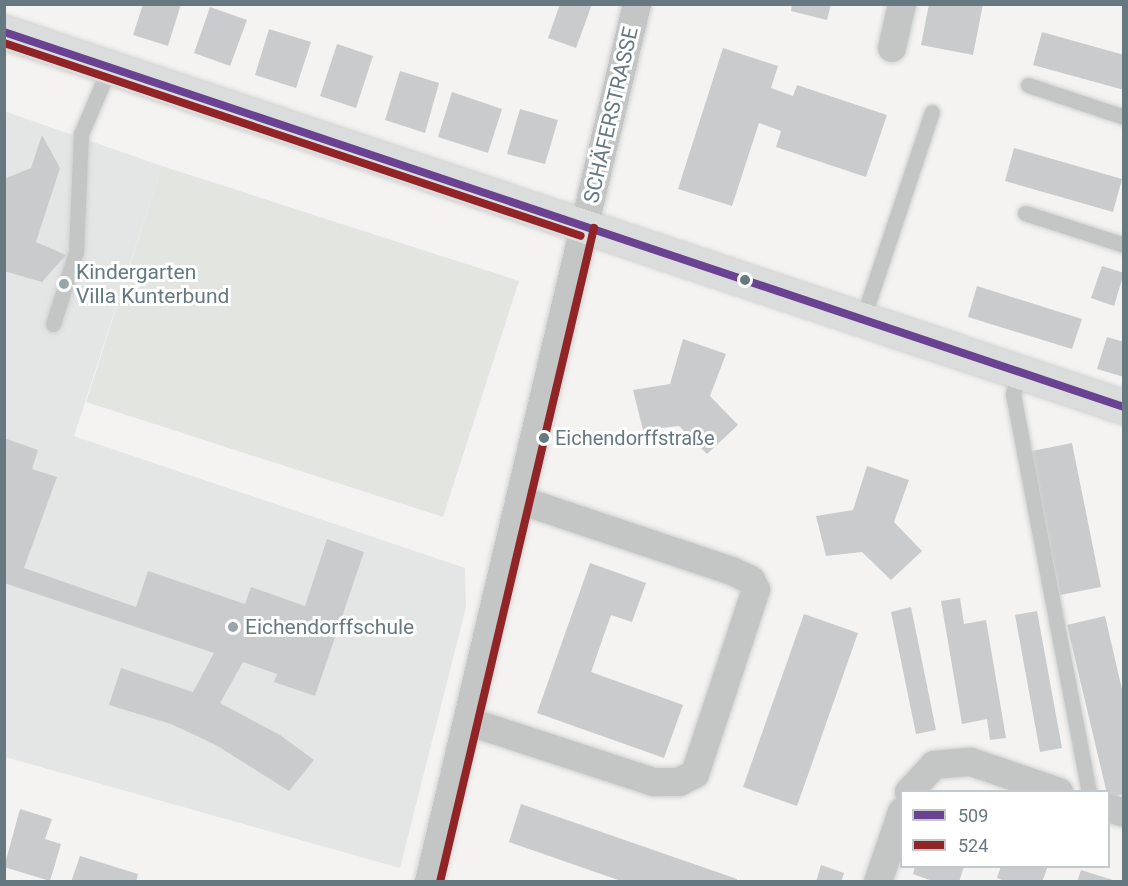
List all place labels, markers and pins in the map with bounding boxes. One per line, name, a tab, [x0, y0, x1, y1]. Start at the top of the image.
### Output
place label: Kindergarten Villa Kunterbund	[76, 259, 229, 309]
unlabelled marker	[739, 274, 751, 286]
marker: Kindergarten Villa Kunterbund	[57, 277, 71, 291]
place label: Eichendorffstraße	[555, 426, 715, 450]
marker: Eichendorffstraße	[538, 432, 550, 444]
place label: Eichendorffschule	[245, 614, 414, 640]
marker: Eichendorffschule	[226, 620, 240, 634]

